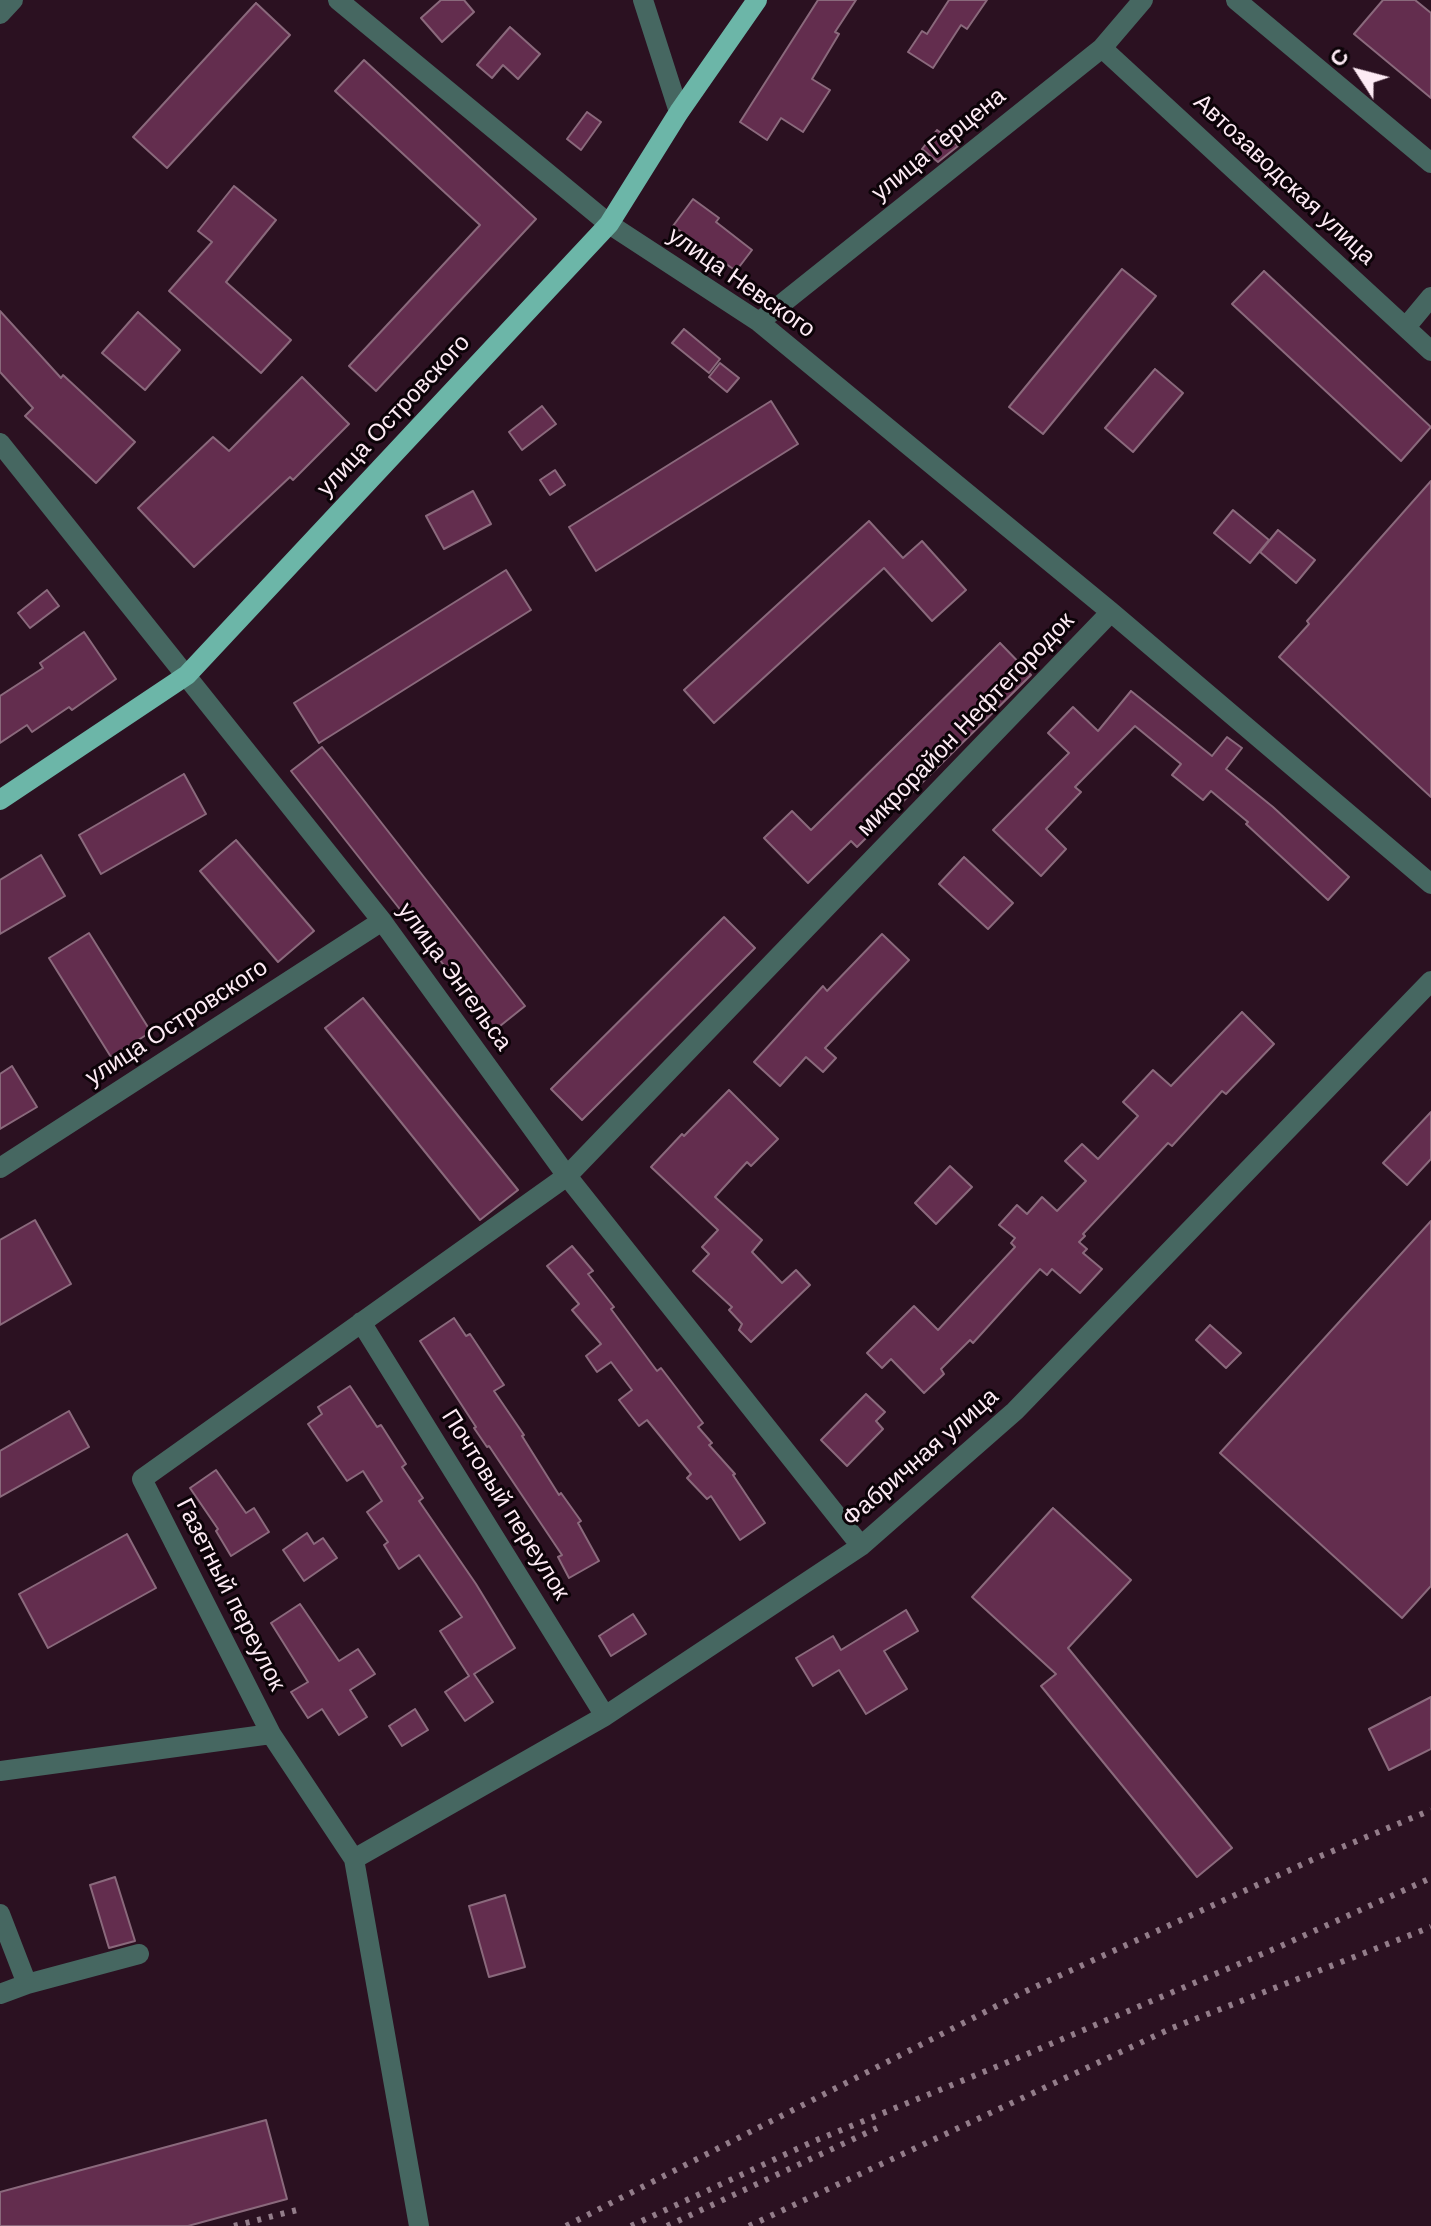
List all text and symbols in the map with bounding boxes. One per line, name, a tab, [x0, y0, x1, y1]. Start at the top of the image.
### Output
north arrow	[1319, 32, 1399, 112]
text: С	[1324, 44, 1354, 71]
street label: улица Герцена	[866, 82, 1012, 208]
street label: Автозаводская улица	[1187, 88, 1381, 272]
street label: улица Невского	[662, 221, 820, 345]
street label: улица Островского	[311, 329, 477, 503]
street label: микрорайон Нефтегородок	[851, 607, 1081, 843]
street label: улица Энгельса	[391, 897, 517, 1057]
street label: улица Островского	[81, 953, 273, 1093]
street label: Фабричная улица	[837, 1383, 1005, 1533]
street label: Почтовый переулок	[435, 1404, 575, 1606]
street label: Газетный переулок	[169, 1494, 291, 1696]

